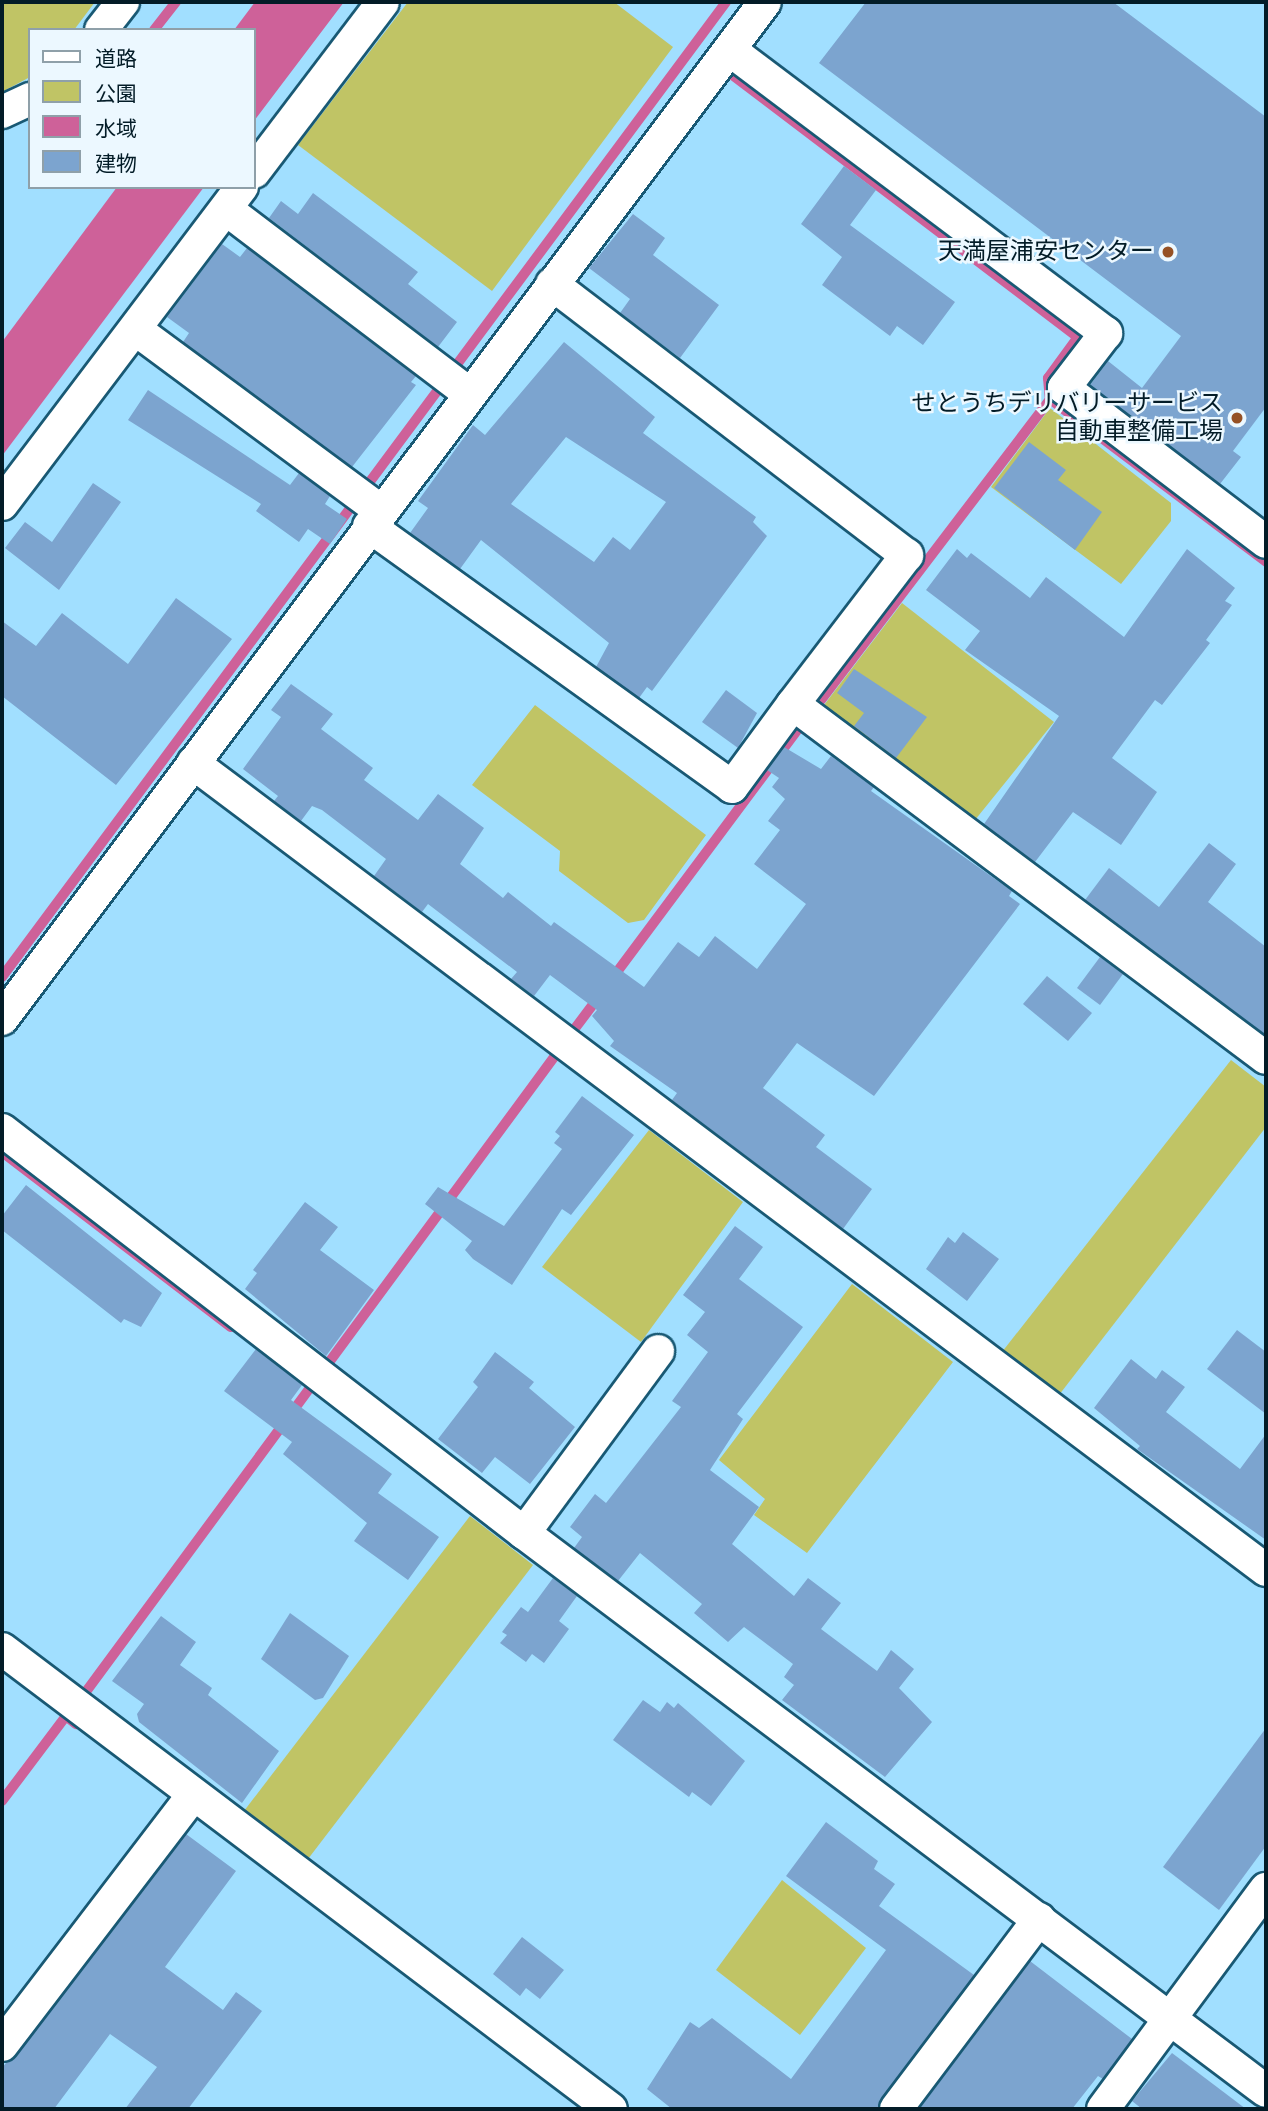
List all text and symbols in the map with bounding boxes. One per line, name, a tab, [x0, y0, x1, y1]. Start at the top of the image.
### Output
legend	[28, 28, 256, 189]
text: 道路	[95, 47, 137, 71]
text: 公園	[95, 82, 137, 106]
text: 水域	[95, 117, 137, 141]
text: 建物	[95, 152, 137, 176]
place label: 天満屋浦安センター	[938, 238, 1154, 266]
marker: 天満屋浦安センター	[1160, 244, 1176, 260]
place label: せとうちデリバリーサービス 自動車整備工場	[911, 390, 1223, 446]
marker: せとうちデリバリーサービス 自動車整備工場	[1229, 410, 1245, 426]

